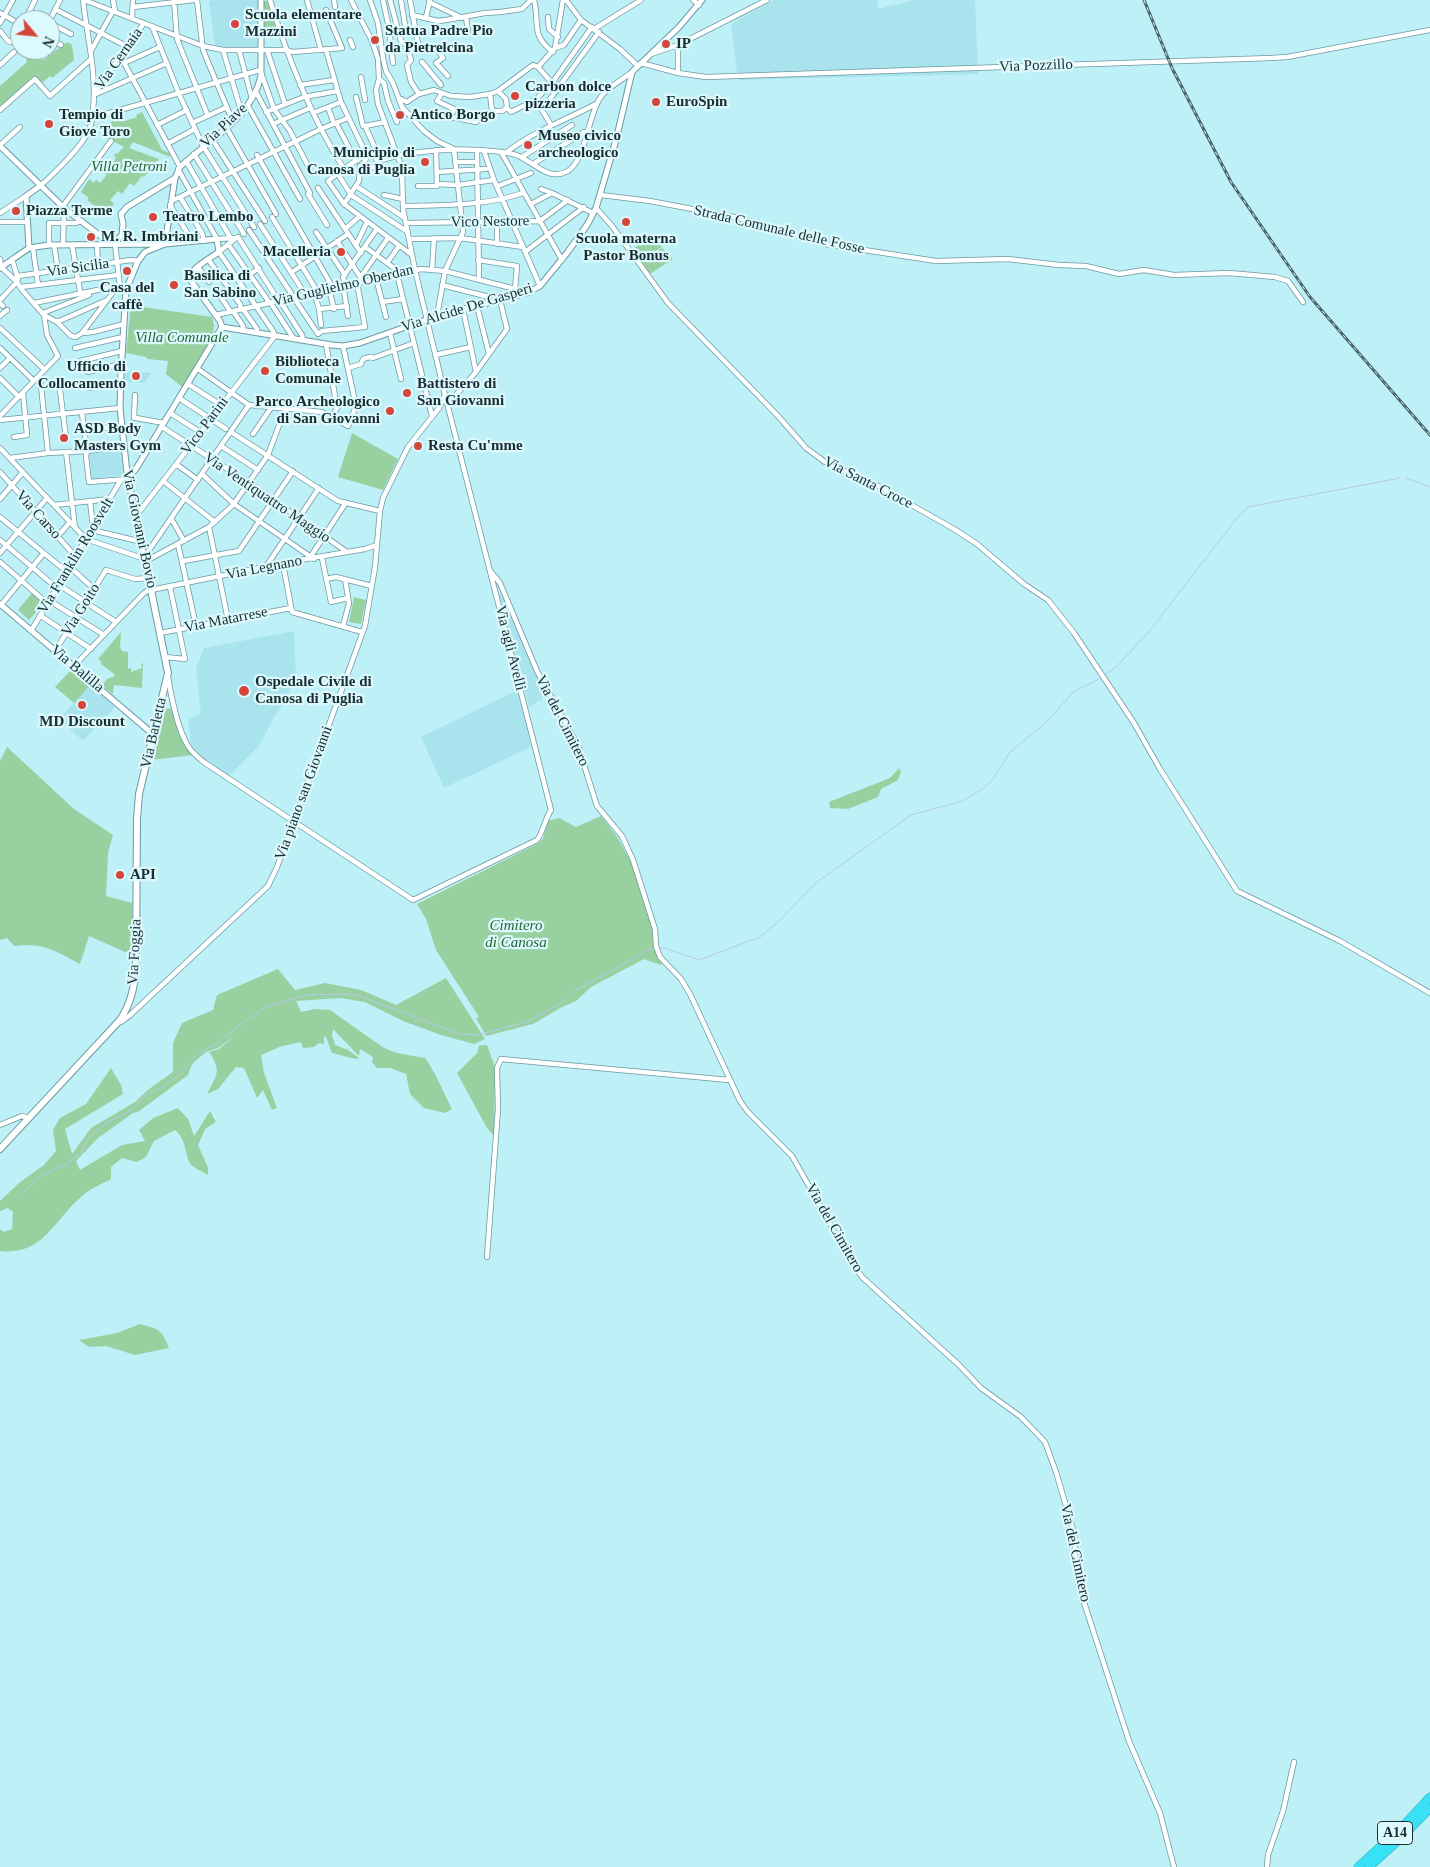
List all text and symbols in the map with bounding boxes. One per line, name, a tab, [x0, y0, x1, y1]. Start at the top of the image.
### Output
place label: Scuola elementare Mazzini	[245, 6, 362, 41]
north arrow	[10, 10, 60, 60]
marker: Scuola elementare Mazzini	[229, 18, 241, 30]
place label: Statua Padre Pio da Pietrelcina	[385, 22, 493, 57]
street label: Via Cernaia	[91, 25, 147, 93]
text: N	[39, 34, 57, 50]
marker: Statua Padre Pio da Pietrelcina	[369, 34, 381, 46]
place label: IP	[676, 35, 691, 53]
marker: IP	[660, 38, 672, 50]
street label: Via Pozzillo	[999, 56, 1073, 76]
place label: Carbon dolce pizzeria	[525, 78, 611, 113]
marker: Carbon dolce pizzeria	[509, 90, 521, 102]
place label: EuroSpin	[666, 93, 727, 111]
marker: EuroSpin	[650, 96, 662, 108]
street label: Via Piave	[197, 100, 251, 152]
place label: Tempio di Giove Toro	[59, 106, 130, 141]
place label: Antico Borgo	[410, 106, 495, 124]
marker: Antico Borgo	[394, 109, 406, 121]
marker: Tempio di Giove Toro	[43, 118, 55, 130]
place label: Museo civico archeologico	[538, 127, 621, 162]
marker: Museo civico archeologico	[522, 139, 534, 151]
place label: Municipio di Canosa di Puglia	[307, 144, 415, 179]
marker: Municipio di Canosa di Puglia	[419, 156, 431, 168]
park label: Villa Petroni	[91, 158, 167, 176]
place label: Piazza Terme	[26, 202, 112, 220]
street label: Strada Comunale delle Fosse	[692, 202, 866, 258]
marker: Piazza Terme	[10, 205, 22, 217]
place label: Teatro Lembo	[163, 208, 253, 226]
marker: Teatro Lembo	[147, 211, 159, 223]
street label: Vico Nestore	[451, 212, 529, 232]
marker: Scuola materna Pastor Bonus	[620, 216, 632, 228]
place label: M. R. Imbriani	[101, 228, 198, 246]
place label: Scuola materna Pastor Bonus	[576, 230, 676, 265]
marker: M. R. Imbriani	[85, 231, 97, 243]
place label: Macelleria	[263, 243, 331, 261]
marker: Macelleria	[335, 246, 347, 258]
street label: Via Sicilia	[46, 255, 110, 281]
street label: Via Guglielmo Oberdan	[271, 261, 415, 311]
marker: Casa del caffè	[121, 265, 133, 277]
place label: Basilica di San Sabino	[184, 267, 256, 302]
place label: Casa del caffè	[100, 279, 154, 314]
marker: Basilica di San Sabino	[168, 279, 180, 291]
street label: Via Alcide De Gasperi	[399, 279, 535, 337]
park label: Villa Comunale	[135, 329, 229, 347]
place label: Biblioteca Comunale	[275, 353, 341, 388]
place label: Ufficio di Collocamento	[38, 358, 126, 393]
marker: Biblioteca Comunale	[259, 365, 271, 377]
marker: Ufficio di Collocamento	[130, 370, 142, 382]
place label: Battistero di San Giovanni	[417, 375, 504, 410]
marker: Battistero di San Giovanni	[401, 387, 413, 399]
street label: Vico Parini	[177, 393, 233, 459]
place label: Parco Archeologico di San Giovanni	[255, 393, 380, 428]
marker: Parco Archeologico di San Giovanni	[384, 405, 396, 417]
place label: ASD Body Masters Gym	[74, 420, 161, 455]
marker: ASD Body Masters Gym	[58, 432, 70, 444]
place label: Resta Cu'mme	[428, 437, 523, 455]
marker: Resta Cu'mme	[412, 440, 424, 452]
street label: Via Ventiquattro Maggio	[200, 449, 334, 547]
street label: Via Santa Croce	[821, 453, 915, 513]
street label: Via Giovanni Bovio	[118, 468, 160, 590]
street label: Via Carso	[11, 487, 65, 543]
street label: Via Franklin Roosvelt	[34, 495, 118, 617]
street label: Via Legnano	[224, 552, 304, 584]
street label: Via Goito	[58, 580, 104, 640]
street label: Via Matarrese	[183, 603, 269, 637]
street label: Via agli Avelli	[491, 604, 529, 692]
street label: Via Balilla	[47, 641, 107, 697]
street label: Via del Cimitero	[531, 672, 593, 770]
place label: Ospedale Civile di Canosa di Puglia	[255, 673, 372, 708]
marker: Ospedale Civile di Canosa di Puglia	[237, 684, 251, 698]
street label: Via Barletta	[137, 696, 171, 770]
marker: MD Discount	[76, 699, 88, 711]
place label: MD Discount	[39, 713, 125, 731]
street label: Via piano san Giovanni	[271, 724, 337, 862]
place label: API	[130, 866, 156, 884]
marker: API	[114, 869, 126, 881]
park label: Cimitero di Canosa	[485, 917, 547, 952]
street label: Via Foggia	[124, 918, 146, 986]
street label: Via del Cimitero	[801, 1180, 867, 1276]
street label: Via del Cimitero	[1056, 1502, 1094, 1604]
road number: A14	[1378, 1822, 1412, 1845]

